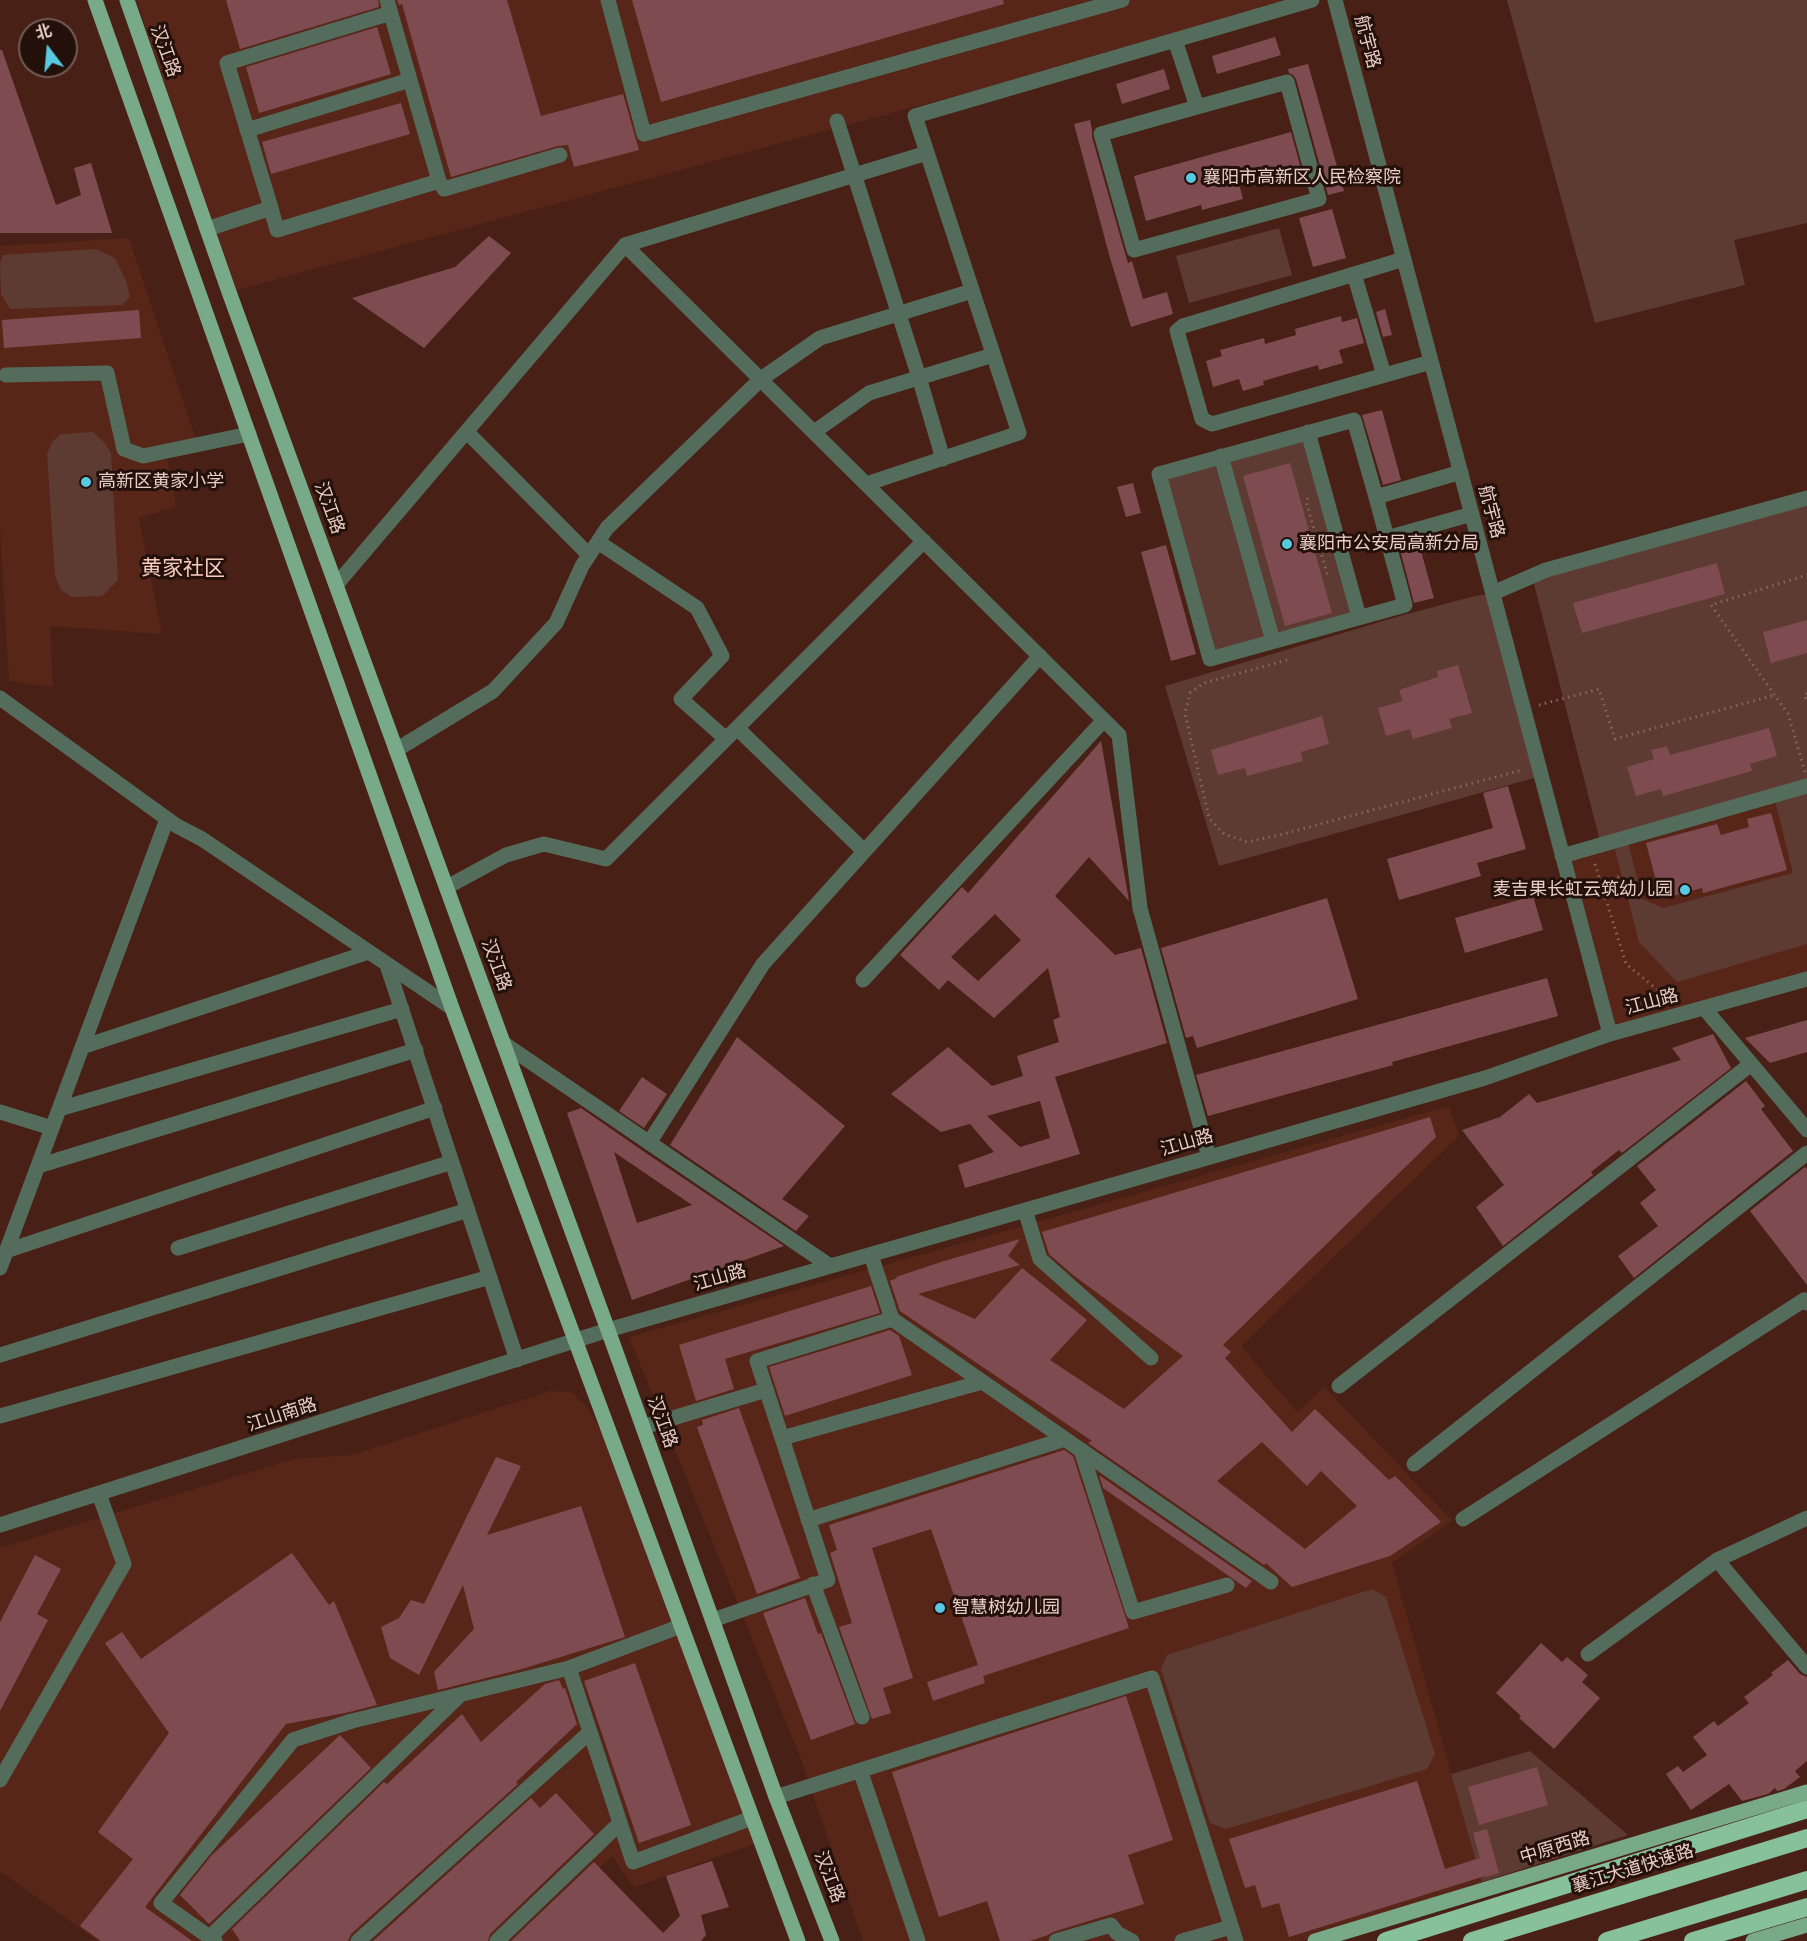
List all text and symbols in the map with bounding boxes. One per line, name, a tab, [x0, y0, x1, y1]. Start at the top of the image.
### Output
street label: 航宇路	[1350, 13, 1384, 71]
north arrow	[18, 18, 78, 78]
text: 北	[33, 21, 54, 43]
street label: 汉江路	[146, 22, 184, 80]
place label: 襄阳市高新区人民检察院	[1203, 167, 1401, 189]
marker: 襄阳市高新区人民检察院	[1184, 171, 1198, 185]
place label: 高新区黄家小学	[98, 471, 224, 493]
marker: 高新区黄家小学	[79, 475, 93, 489]
street label: 汉江路	[310, 479, 348, 537]
street label: 航宇路	[1474, 483, 1508, 541]
place label: 襄阳市公安局高新分局	[1299, 533, 1479, 555]
marker: 襄阳市公安局高新分局	[1280, 537, 1294, 551]
district label: 黄家社区	[141, 556, 225, 582]
place label: 麦吉果长虹云筑幼儿园	[1493, 879, 1673, 901]
marker: 麦吉果长虹云筑幼儿园	[1678, 883, 1692, 897]
street label: 汉江路	[477, 936, 515, 994]
street label: 江山路	[1623, 985, 1681, 1019]
street label: 江山路	[1158, 1125, 1216, 1161]
street label: 江山路	[691, 1260, 749, 1296]
street label: 汉江路	[643, 1393, 681, 1451]
street label: 江山南路	[244, 1394, 320, 1436]
place label: 智慧树幼儿园	[952, 1597, 1060, 1619]
marker: 智慧树幼儿园	[933, 1601, 947, 1615]
street label: 中原西路	[1517, 1827, 1593, 1869]
street label: 襄江大道快速路	[1570, 1840, 1696, 1898]
street label: 汉江路	[809, 1848, 849, 1906]

